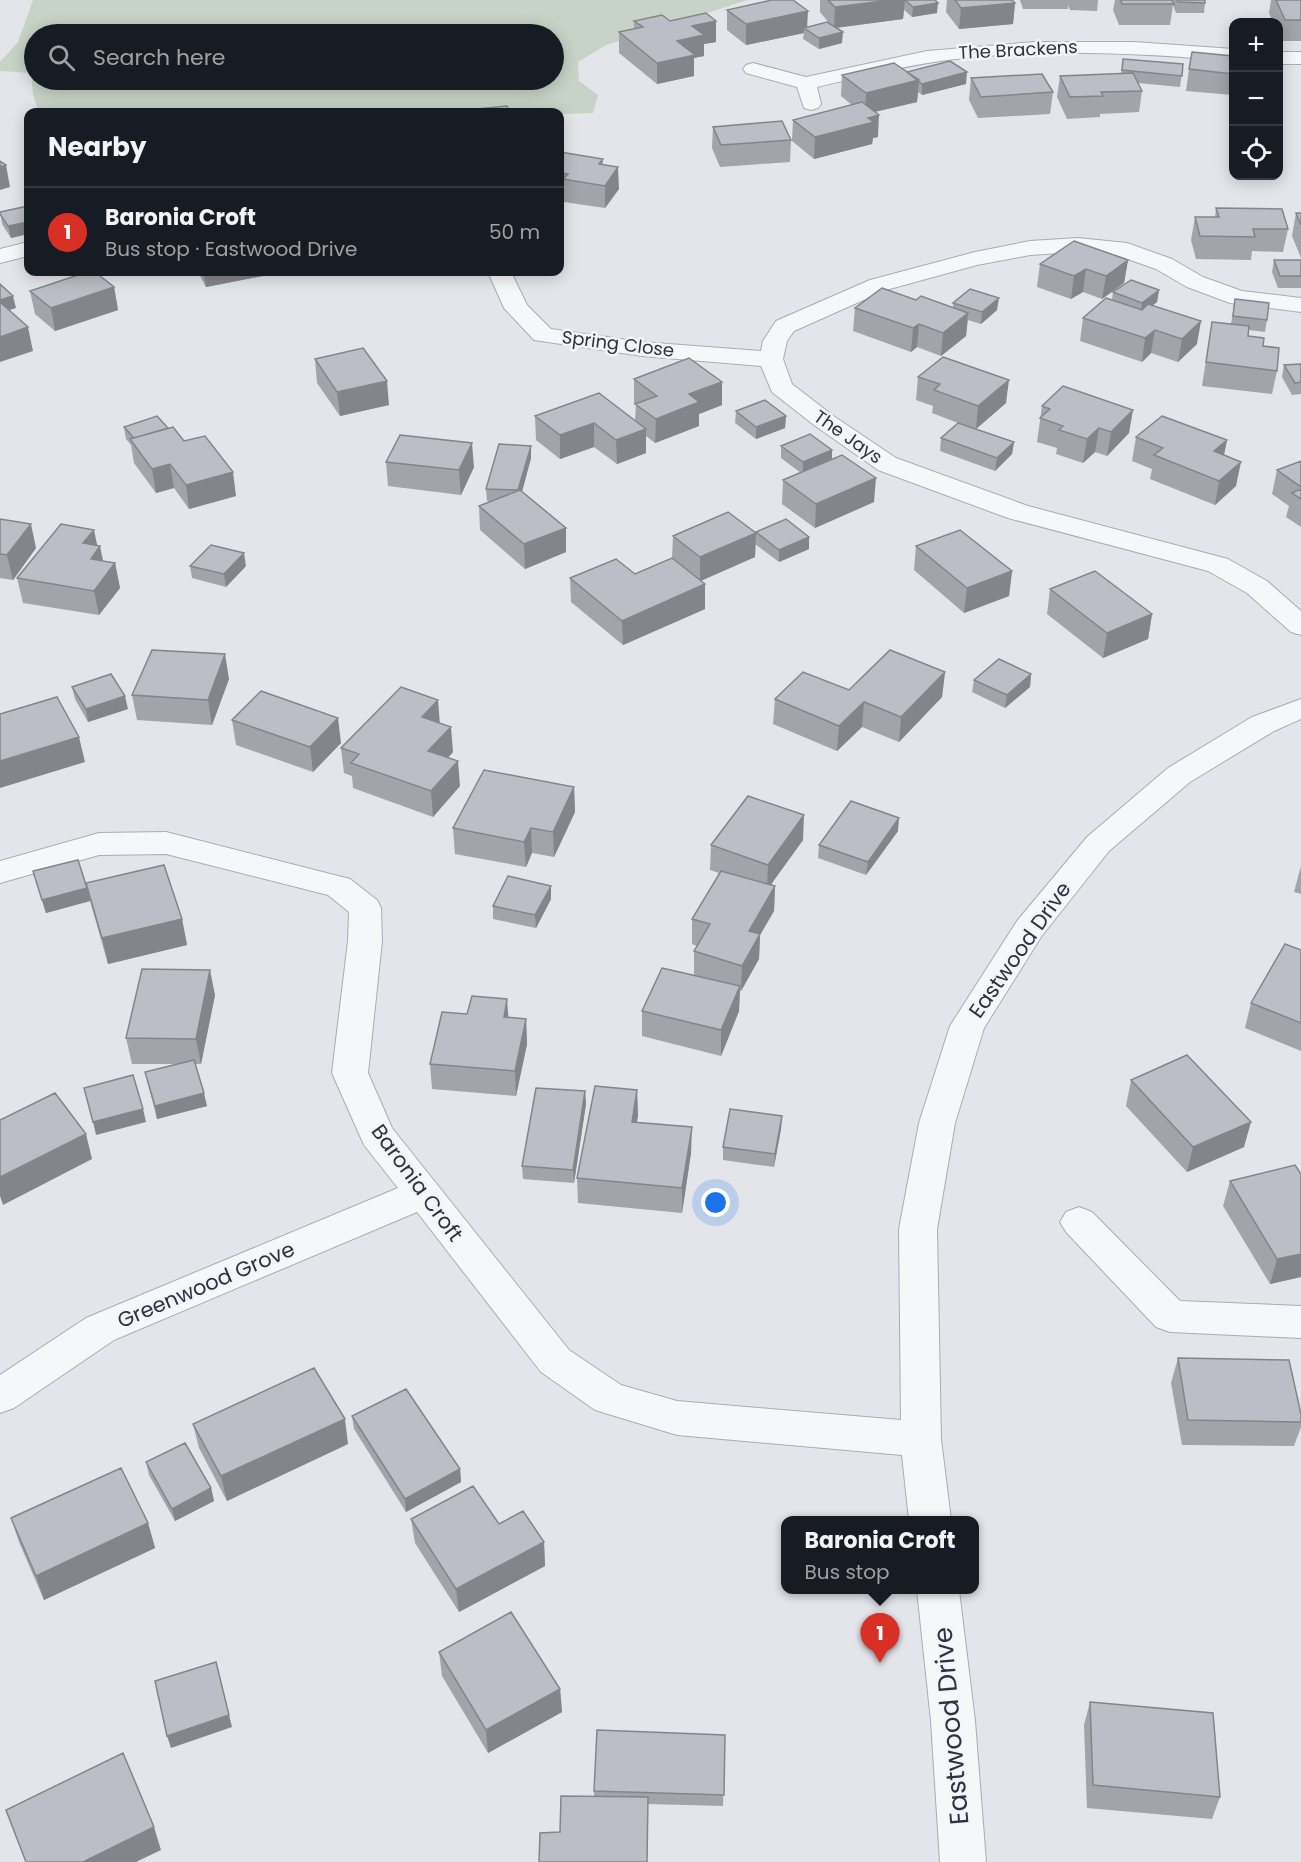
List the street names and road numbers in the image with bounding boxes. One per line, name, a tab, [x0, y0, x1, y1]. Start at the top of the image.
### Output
street label: The Brackens	[958, 34, 1078, 65]
street label: Spring Close	[561, 324, 676, 363]
street label: The Jays	[809, 404, 888, 469]
street label: Eastwood Drive	[962, 876, 1077, 1024]
street label: Baronia Croft	[365, 1118, 470, 1247]
street label: Greenwood Grove	[113, 1234, 299, 1335]
street label: Eastwood Drive	[924, 1626, 978, 1826]

